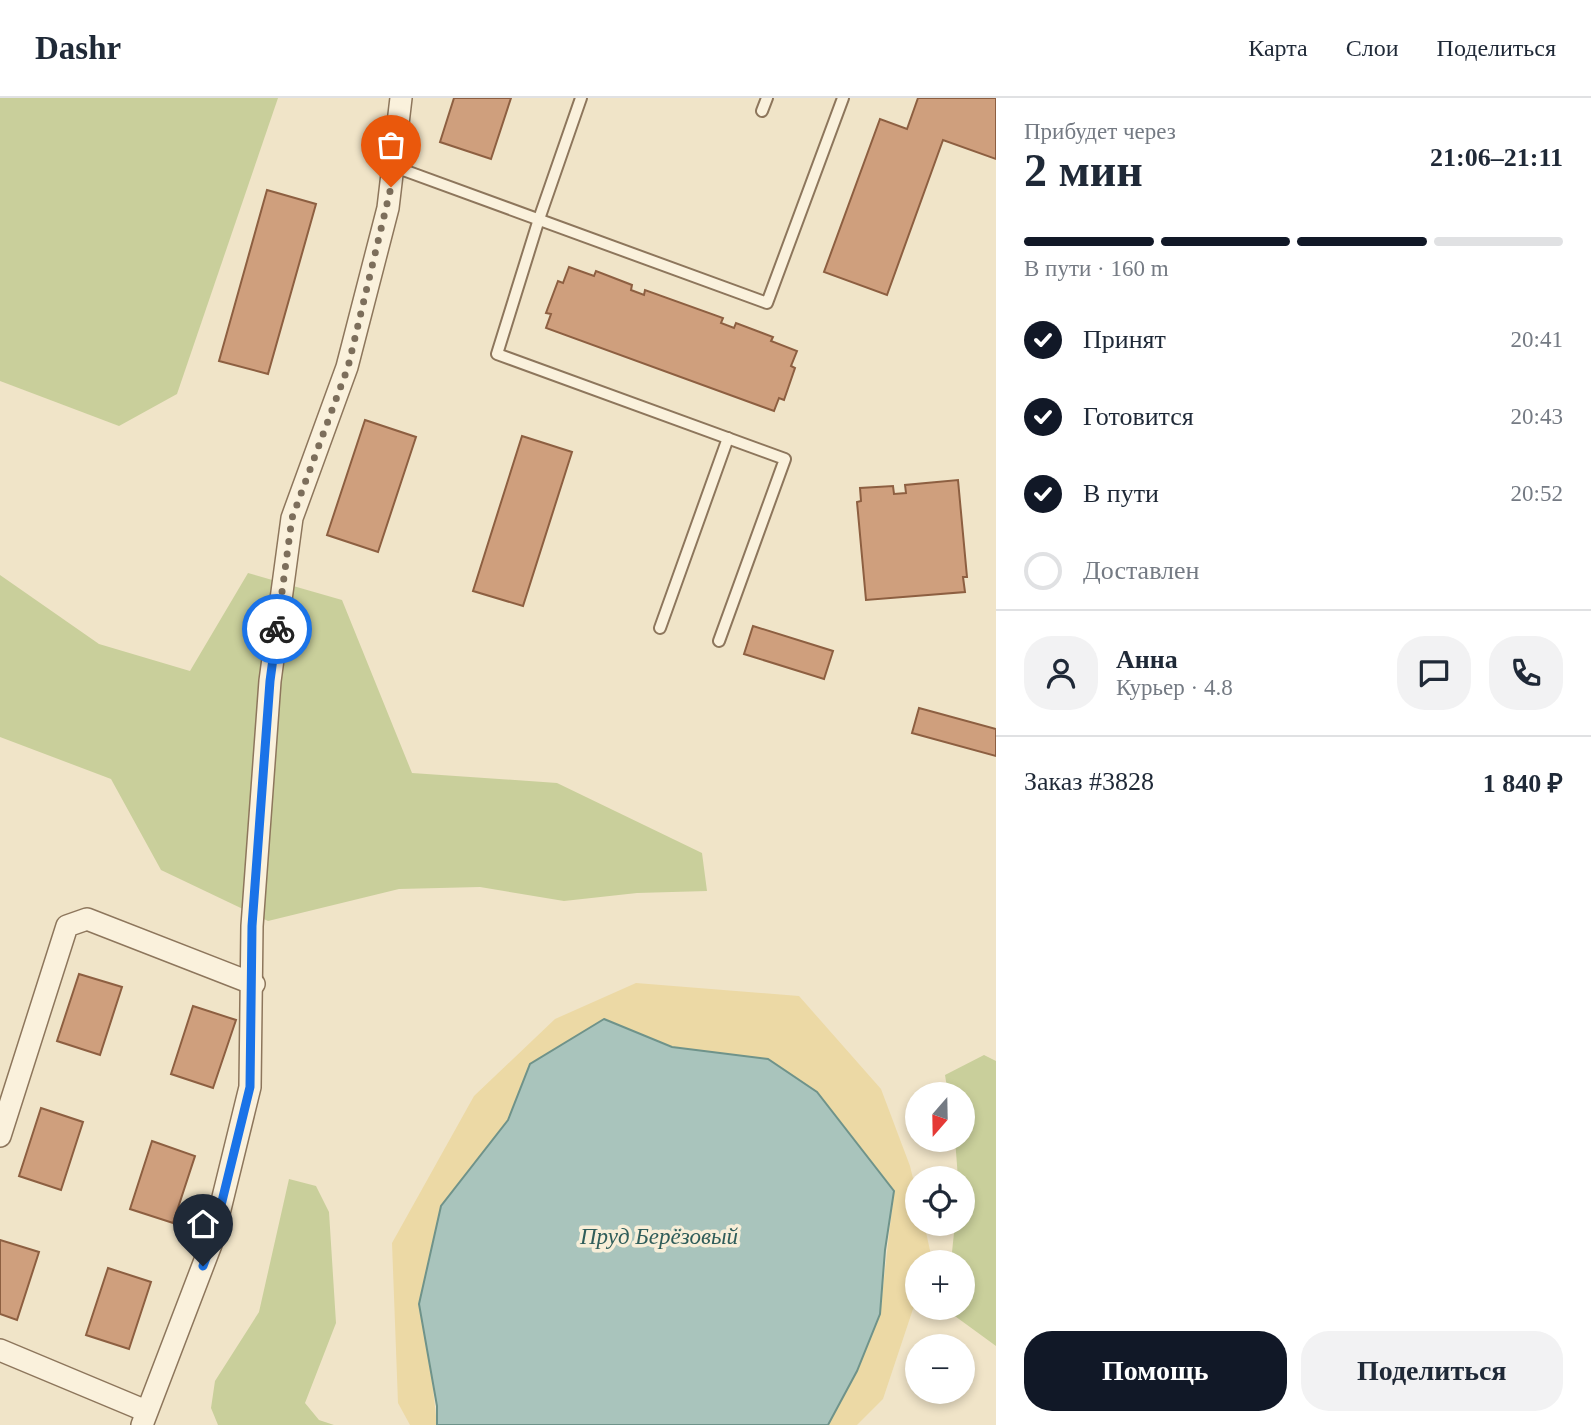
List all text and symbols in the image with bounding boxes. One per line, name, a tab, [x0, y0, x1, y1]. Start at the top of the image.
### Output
text: Dashr	[35, 30, 121, 66]
text: Карта	[1248, 35, 1308, 61]
text: Слои	[1346, 35, 1399, 61]
text: Поделиться	[1437, 35, 1556, 61]
pin	[361, 115, 421, 187]
text: Прибудет через	[1024, 119, 1176, 144]
icon: bag	[372, 126, 410, 164]
text: 21:06–21:11	[1430, 143, 1563, 172]
text: 2 мин	[1024, 145, 1143, 196]
text: В пути · 160 m	[1024, 256, 1169, 281]
icon: check	[1024, 321, 1062, 359]
text: Принят	[1083, 325, 1166, 354]
text: 20:41	[1511, 327, 1563, 352]
icon: check	[1024, 398, 1062, 436]
text: Готовится	[1083, 402, 1194, 431]
text: 20:43	[1511, 404, 1563, 429]
icon: check	[1024, 475, 1062, 513]
text: В пути	[1083, 479, 1159, 508]
text: 20:52	[1511, 481, 1563, 506]
text: Доставлен	[1083, 556, 1200, 585]
courier	[242, 594, 312, 664]
icon: bike	[258, 610, 296, 648]
button: person	[1024, 636, 1098, 710]
button: chat	[1397, 636, 1471, 710]
button: phone	[1489, 636, 1563, 710]
text: Анна	[1116, 645, 1178, 674]
text: Курьер · 4.8	[1116, 675, 1233, 700]
text: Заказ #3828	[1024, 767, 1154, 796]
text: 1 840 ₽	[1483, 769, 1563, 798]
north arrow	[905, 1082, 975, 1152]
map controls	[905, 1082, 975, 1404]
button: locate	[905, 1166, 975, 1236]
pin	[173, 1194, 233, 1266]
icon: home	[184, 1205, 222, 1243]
water label: Пруд Берёзовый	[579, 1224, 739, 1249]
button: +	[905, 1250, 975, 1320]
button: Помощь	[1024, 1331, 1287, 1411]
button: Поделиться	[1301, 1331, 1563, 1411]
button: −	[905, 1334, 975, 1404]

